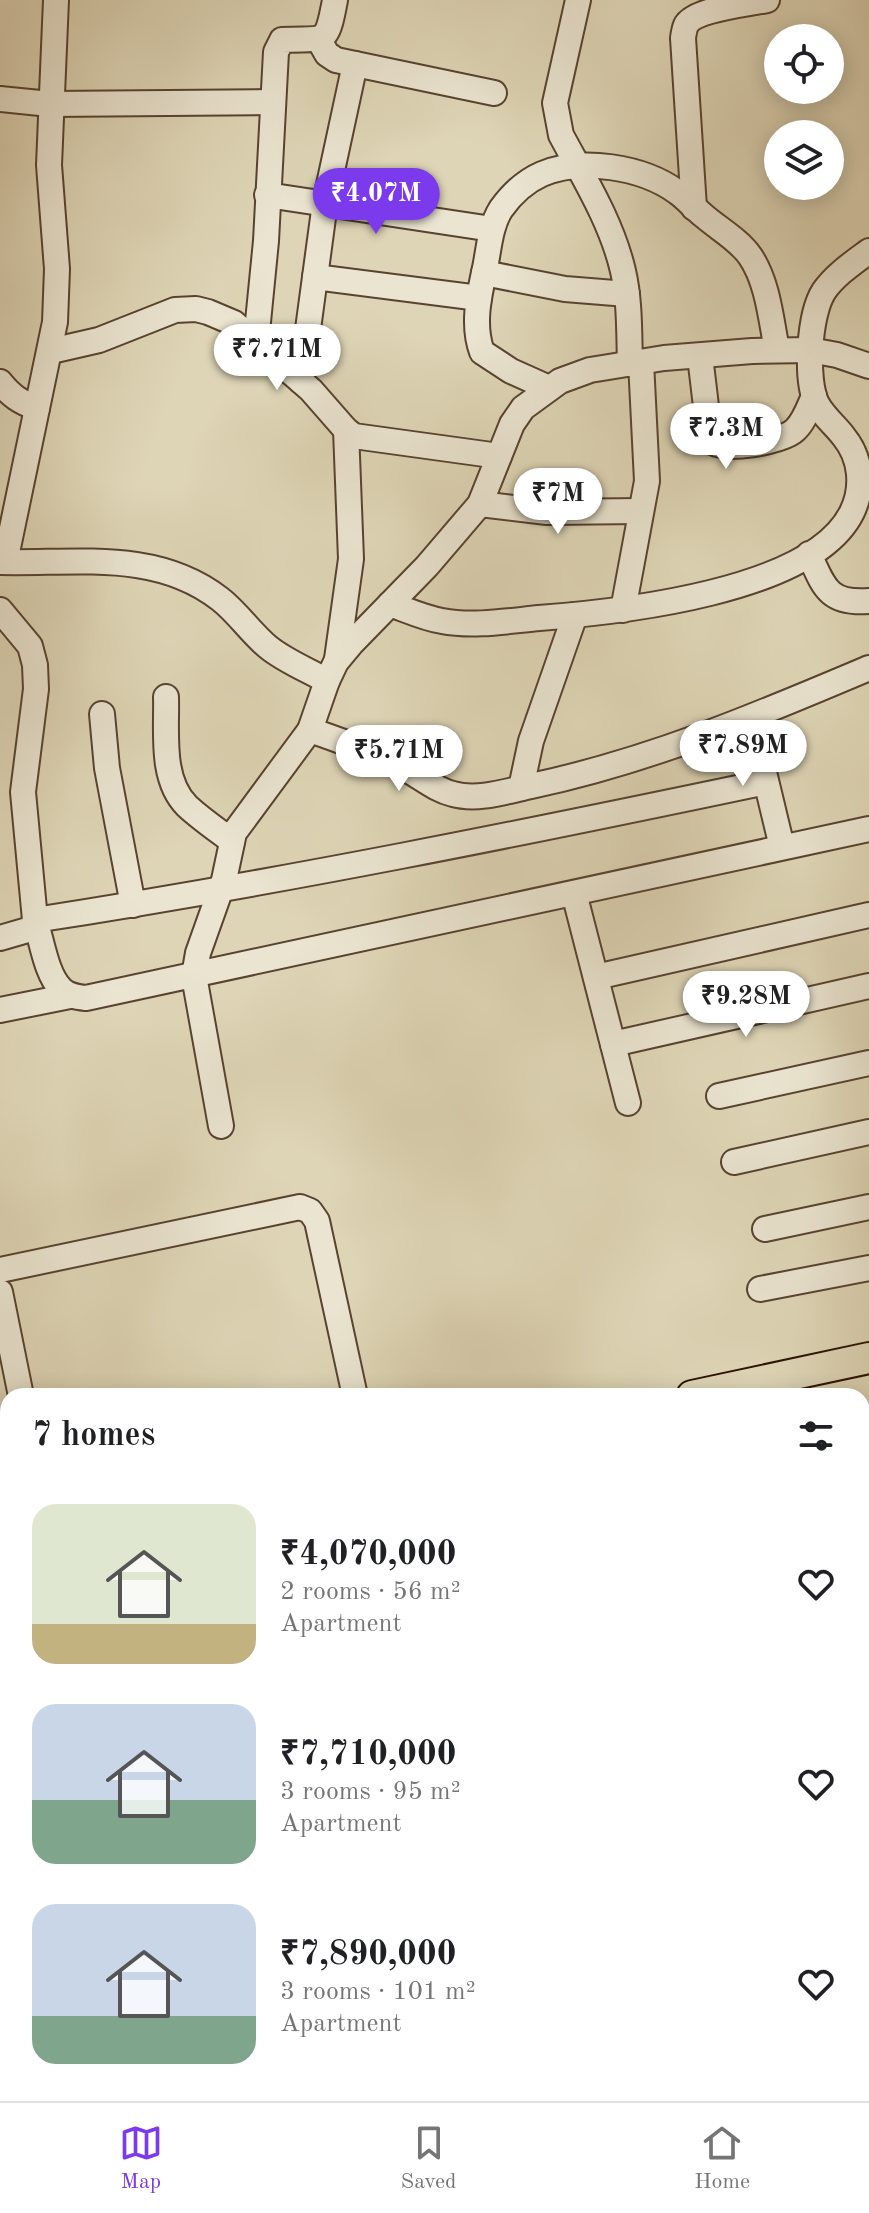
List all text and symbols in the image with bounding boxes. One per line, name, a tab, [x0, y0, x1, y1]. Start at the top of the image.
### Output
map controls	[764, 24, 844, 200]
button: locate	[764, 24, 844, 104]
button: layers	[764, 120, 844, 200]
pin: ₹4.07M	[311, 168, 441, 236]
text: ₹4.07M	[331, 181, 421, 207]
pin: ₹7.71M	[212, 324, 342, 392]
text: ₹7.71M	[232, 337, 322, 363]
pin: ₹7.3M	[670, 403, 782, 471]
text: ₹7.3M	[688, 416, 764, 442]
pin: ₹7M	[519, 468, 597, 536]
text: ₹7M	[531, 481, 585, 507]
pin: ₹7.89M	[678, 720, 808, 788]
pin: ₹5.71M	[334, 725, 464, 793]
text: ₹7.89M	[698, 733, 788, 759]
text: ₹5.71M	[354, 738, 444, 764]
pin: ₹9.28M	[681, 971, 811, 1039]
text: ₹9.28M	[701, 984, 791, 1010]
icon: filters	[794, 1414, 838, 1458]
text: 7 homes	[32, 1419, 155, 1453]
icon: home	[96, 1536, 192, 1632]
text: ₹4,070,000	[280, 1538, 457, 1572]
icon: heart	[794, 1562, 838, 1606]
text: 2 rooms · 56 m²	[280, 1579, 461, 1605]
text: Apartment	[280, 1611, 402, 1637]
icon: home	[96, 1736, 192, 1832]
text: ₹7,710,000	[280, 1738, 457, 1772]
icon: heart	[794, 1762, 838, 1806]
text: 3 rooms · 95 m²	[280, 1779, 461, 1805]
text: Apartment	[280, 1811, 402, 1837]
icon: home	[96, 1936, 192, 2032]
text: ₹7,890,000	[280, 1938, 457, 1972]
icon: heart	[794, 1962, 838, 2006]
text: 3 rooms · 101 m²	[280, 1979, 476, 2005]
text: Apartment	[280, 2011, 402, 2037]
tab: Map	[119, 2121, 163, 2196]
tab: Saved	[401, 2121, 457, 2196]
tab: Home	[694, 2121, 750, 2196]

